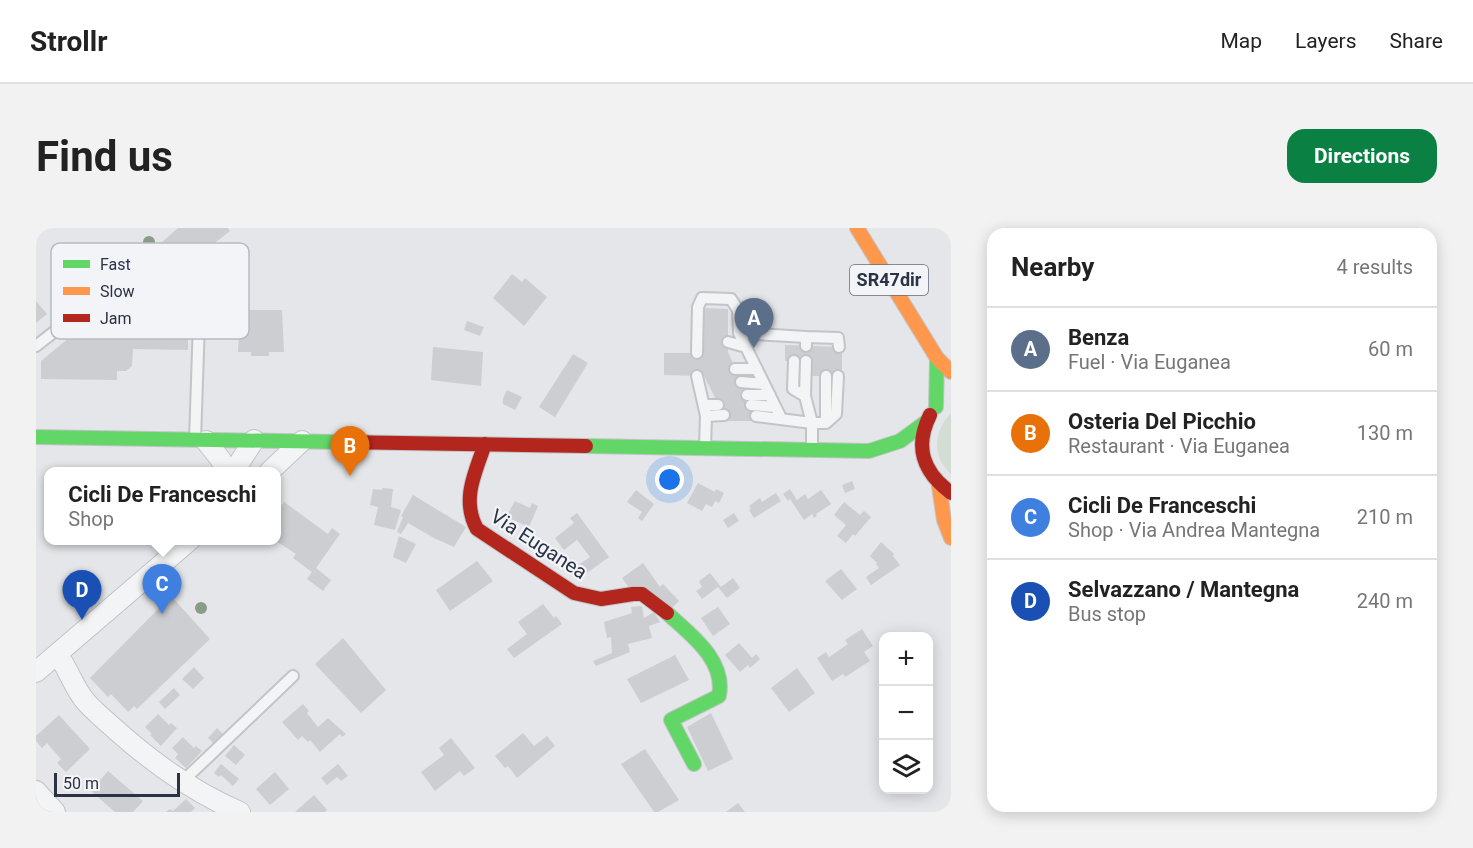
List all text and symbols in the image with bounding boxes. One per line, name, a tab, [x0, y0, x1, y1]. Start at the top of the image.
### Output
text: Strollr	[30, 25, 107, 58]
text: Map	[1220, 29, 1262, 53]
text: Layers	[1295, 29, 1356, 53]
text: Share	[1389, 29, 1443, 53]
button: Directions	[1287, 129, 1437, 183]
text: Find us	[36, 132, 173, 181]
legend	[51, 243, 249, 339]
text: Nearby	[1011, 252, 1094, 282]
text: Fast	[100, 255, 131, 274]
text: 4 results	[1337, 255, 1413, 279]
road number: SR47dir	[850, 265, 928, 295]
text: Slow	[100, 282, 135, 301]
pin: A	[734, 298, 774, 348]
text: Jam	[100, 309, 132, 328]
text: Benza	[1068, 325, 1129, 350]
text: A	[1024, 337, 1037, 361]
text: 60 m	[1368, 337, 1413, 361]
text: Fuel · Via Euganea	[1068, 350, 1231, 374]
text: Osteria Del Picchio	[1068, 409, 1256, 434]
text: B	[1024, 421, 1037, 445]
text: 130 m	[1357, 421, 1413, 445]
pin: B	[330, 426, 370, 476]
text: Restaurant · Via Euganea	[1068, 434, 1290, 458]
your location	[655, 465, 684, 494]
popup	[44, 467, 281, 545]
text: Cicli De Franceschi	[68, 482, 257, 507]
text: Cicli De Franceschi	[1068, 493, 1256, 518]
street label: Via Euganea	[486, 504, 592, 584]
text: C	[1024, 505, 1037, 529]
text: 210 m	[1357, 505, 1413, 529]
text: Shop	[68, 507, 114, 531]
text: Shop · Via Andrea Mantegna	[1068, 518, 1320, 542]
pin: C	[142, 564, 182, 614]
pin: D	[62, 570, 102, 620]
text: Selvazzano / Mantegna	[1068, 577, 1299, 602]
text: D	[1024, 589, 1037, 613]
text: 240 m	[1357, 589, 1413, 613]
text: Bus stop	[1068, 602, 1146, 626]
map controls	[879, 632, 933, 794]
button: +	[879, 632, 933, 686]
button: −	[879, 686, 933, 740]
button: layers	[879, 740, 933, 794]
scale bar	[54, 770, 180, 798]
text: 50 m	[63, 774, 99, 793]

